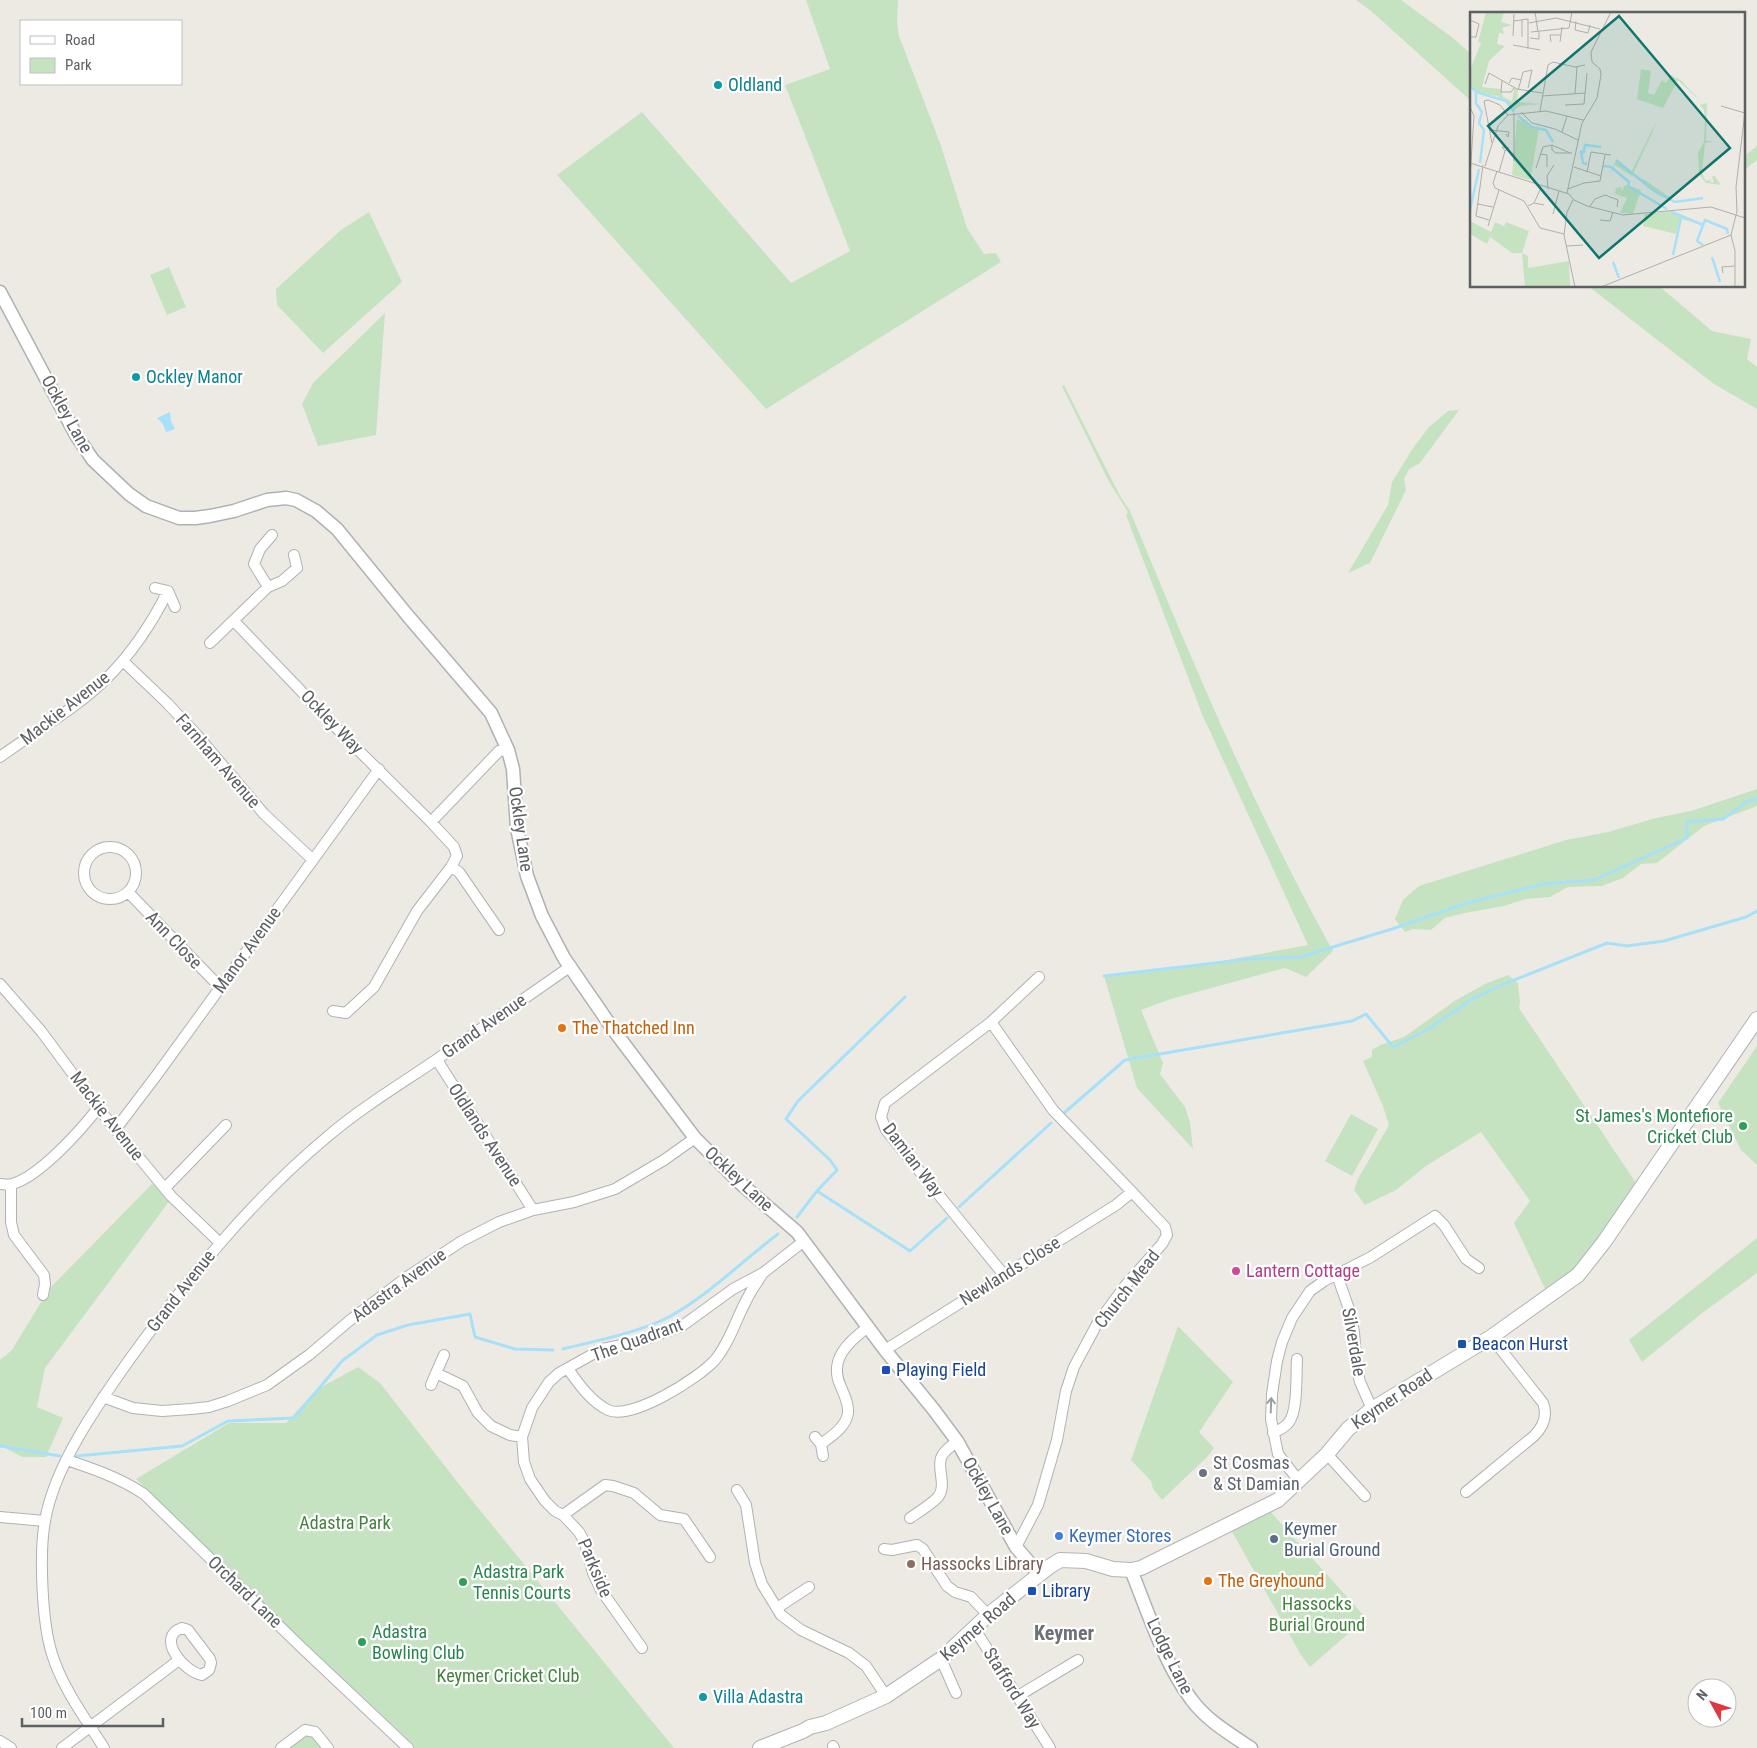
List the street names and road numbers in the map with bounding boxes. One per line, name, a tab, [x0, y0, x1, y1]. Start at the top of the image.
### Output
street label: Ockley Lane	[37, 371, 97, 456]
street label: Mackie Avenue	[16, 666, 113, 749]
street label: Ockley Way	[297, 685, 368, 758]
street label: Farnham Avenue	[172, 709, 265, 812]
street label: Ockley Lane	[505, 785, 538, 873]
street label: Manor Avenue	[208, 903, 285, 997]
street label: Ann Close	[142, 906, 207, 973]
street label: Grand Avenue	[438, 989, 530, 1062]
street label: Mackie Avenue	[66, 1067, 149, 1164]
street label: Oldlands Avenue	[444, 1079, 526, 1190]
street label: Damian Way	[879, 1118, 948, 1201]
street label: Ockley Lane	[701, 1142, 778, 1216]
street label: Newlands Close	[956, 1231, 1064, 1310]
street label: Adastra Avenue	[348, 1243, 450, 1326]
street label: Church Mead	[1090, 1245, 1164, 1332]
street label: Grand Avenue	[142, 1246, 219, 1336]
street label: Silverdale	[1338, 1306, 1371, 1378]
street label: The Quadrant	[588, 1313, 685, 1366]
street label: Keymer Road	[1347, 1364, 1436, 1433]
street label: Ockley Lane	[958, 1453, 1018, 1538]
street label: Parkside	[574, 1535, 617, 1600]
street label: Orchard Lane	[204, 1551, 287, 1632]
street label: Keymer Road	[936, 1588, 1020, 1665]
street label: Lodge Lane	[1143, 1614, 1198, 1697]
street label: Stafford Way	[979, 1643, 1046, 1733]

